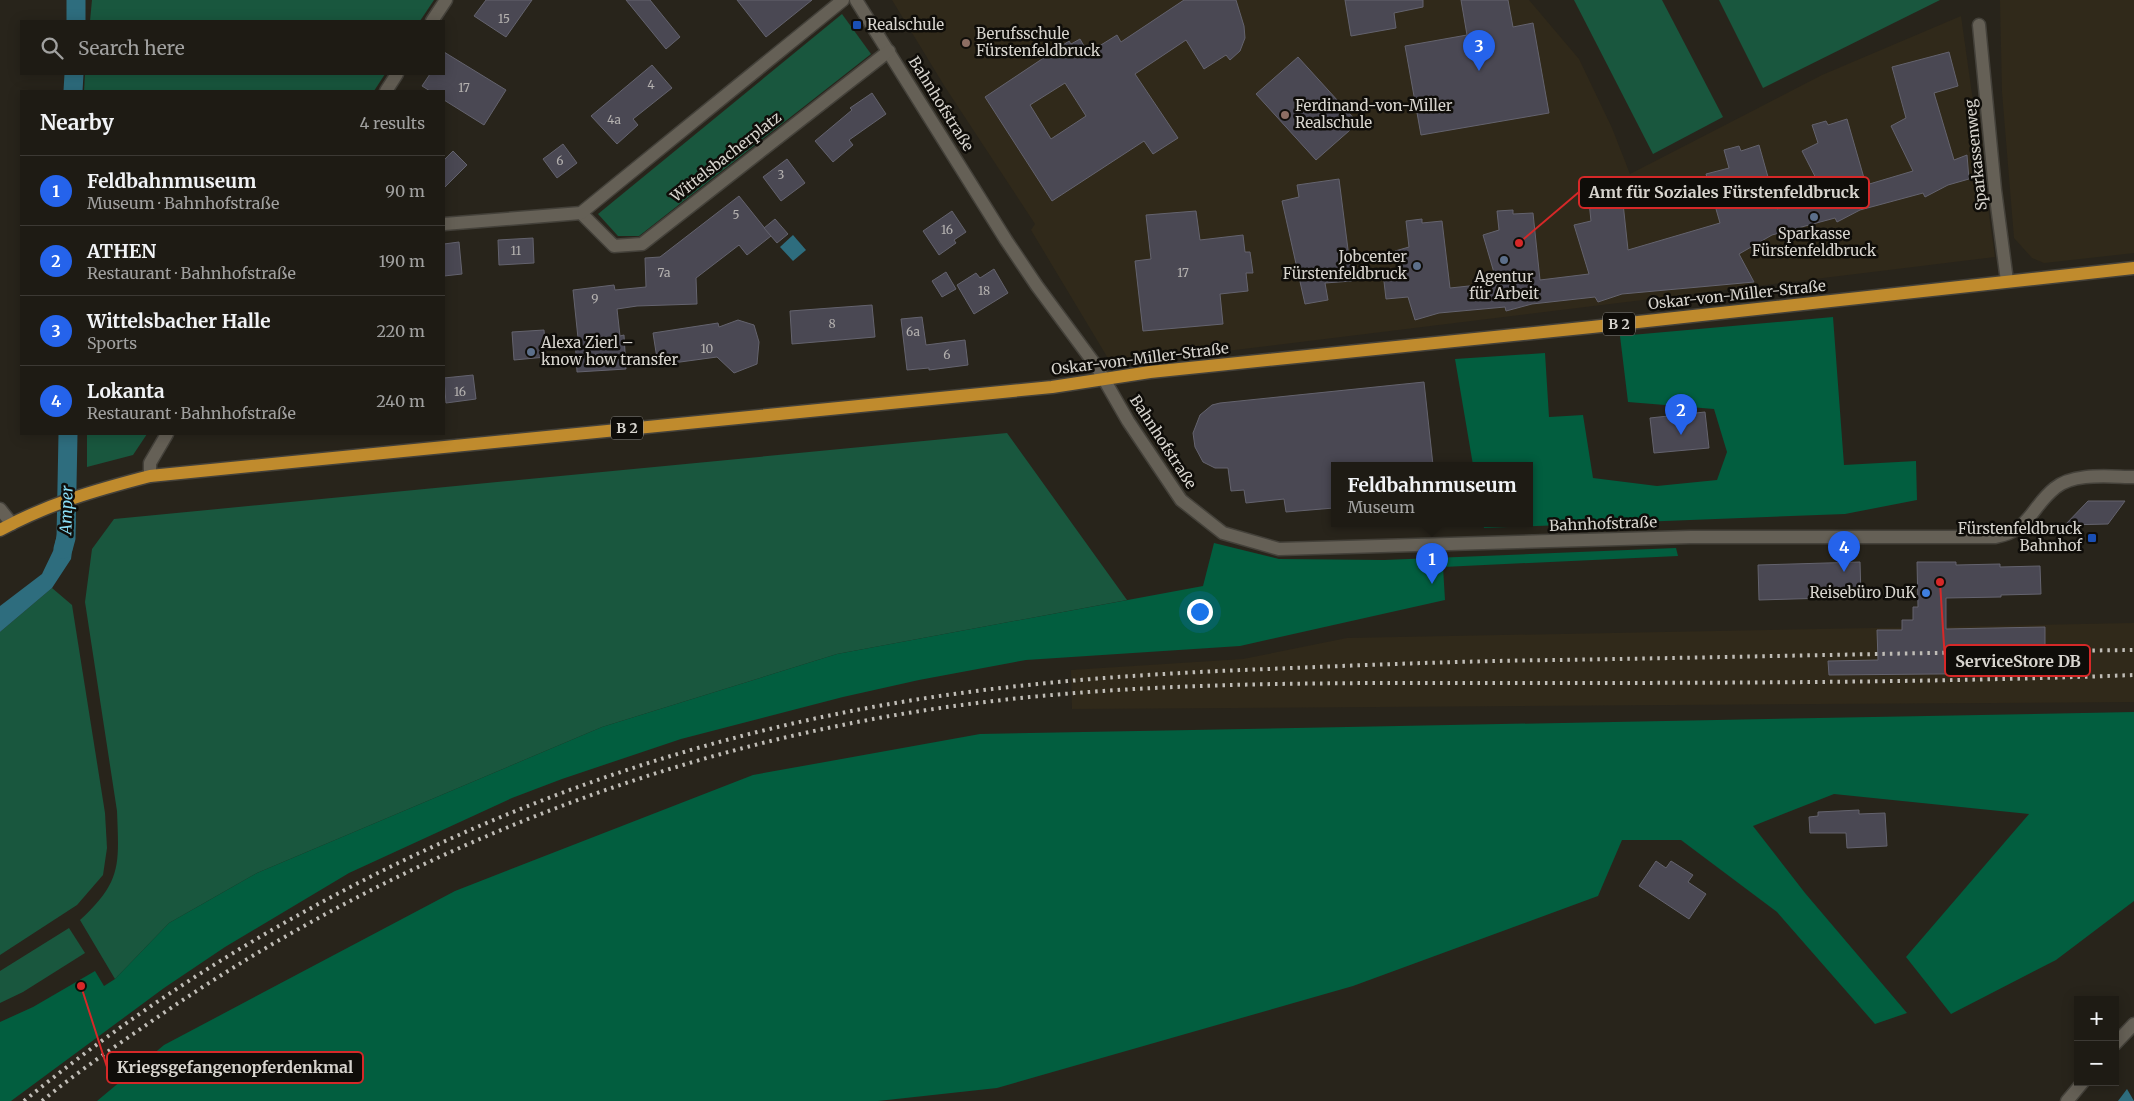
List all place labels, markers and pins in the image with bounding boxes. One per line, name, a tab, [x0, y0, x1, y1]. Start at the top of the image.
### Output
place label: Realschule	[867, 15, 944, 34]
marker: Realschule	[851, 19, 863, 31]
place label: Berufsschule Fürstenfeldbruck	[976, 24, 1101, 60]
pin: 3	[1463, 30, 1495, 71]
marker: Berufsschule Fürstenfeldbruck	[960, 37, 972, 49]
place label: Ferdinand-von-Miller Realschule	[1295, 96, 1453, 132]
marker: Ferdinand-von-Miller Realschule	[1279, 109, 1291, 121]
callout: Amt für Soziales Fürstenfeldbruck	[1579, 177, 1869, 208]
marker: Sparkasse Fürstenfeldbruck	[1808, 211, 1820, 223]
place label: Sparkasse Fürstenfeldbruck	[1752, 224, 1877, 260]
place label: Jobcenter Fürstenfeldbruck	[1283, 247, 1407, 283]
marker: Agentur für Arbeit	[1498, 254, 1510, 266]
marker: Jobcenter Fürstenfeldbruck	[1411, 260, 1423, 272]
place label: Agentur für Arbeit	[1469, 267, 1539, 303]
place label: Alexa Zierl – know how transfer	[540, 333, 678, 369]
marker: Alexa Zierl – know how transfer	[525, 346, 537, 358]
pin: 2	[1665, 394, 1697, 435]
place label: Fürstenfeldbruck Bahnhof	[1958, 519, 2083, 555]
pin: 4	[1828, 531, 1860, 572]
marker: Fürstenfeldbruck Bahnhof	[2086, 532, 2098, 544]
pin: 1	[1416, 543, 1448, 584]
place label: Reisebüro DuK	[1809, 583, 1916, 602]
marker: Reisebüro DuK	[1920, 587, 1932, 599]
callout: ServiceStore DB	[1945, 645, 2090, 676]
callout: Kriegsgefangenopferdenkmal	[107, 1052, 363, 1083]

